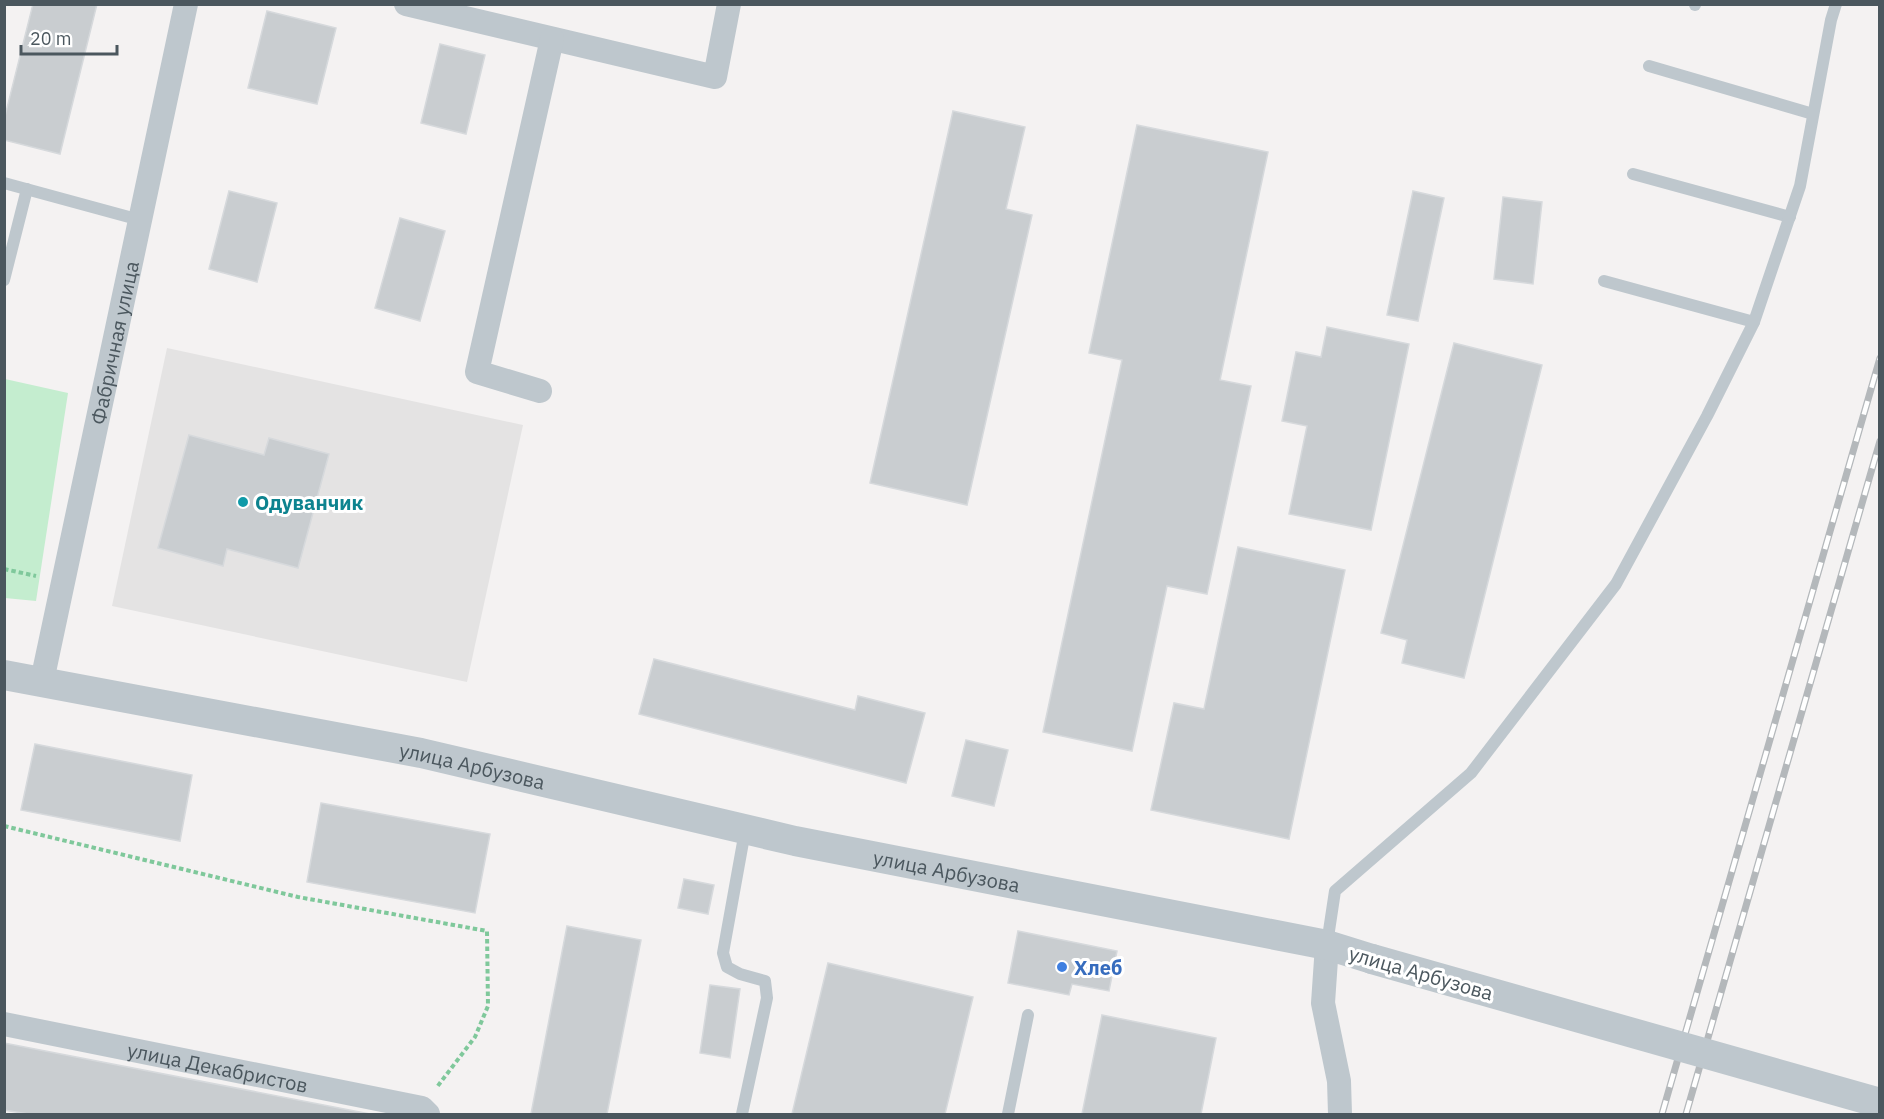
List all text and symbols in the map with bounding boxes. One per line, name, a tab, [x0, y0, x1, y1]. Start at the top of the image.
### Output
scale bar	[21, 18, 117, 56]
text: 20 m	[30, 27, 72, 50]
street label: Фабричная улица	[83, 258, 145, 427]
place label: Одуванчик	[255, 489, 363, 516]
marker: Одуванчик	[236, 495, 250, 509]
street label: улица Арбузова	[397, 736, 548, 795]
street label: улица Арбузова	[871, 843, 1023, 898]
street label: улица Арбузова	[1346, 940, 1497, 1007]
place label: Хлеб	[1074, 954, 1122, 981]
marker: Хлеб	[1055, 960, 1069, 974]
street label: улица Декабристов	[125, 1036, 310, 1098]

